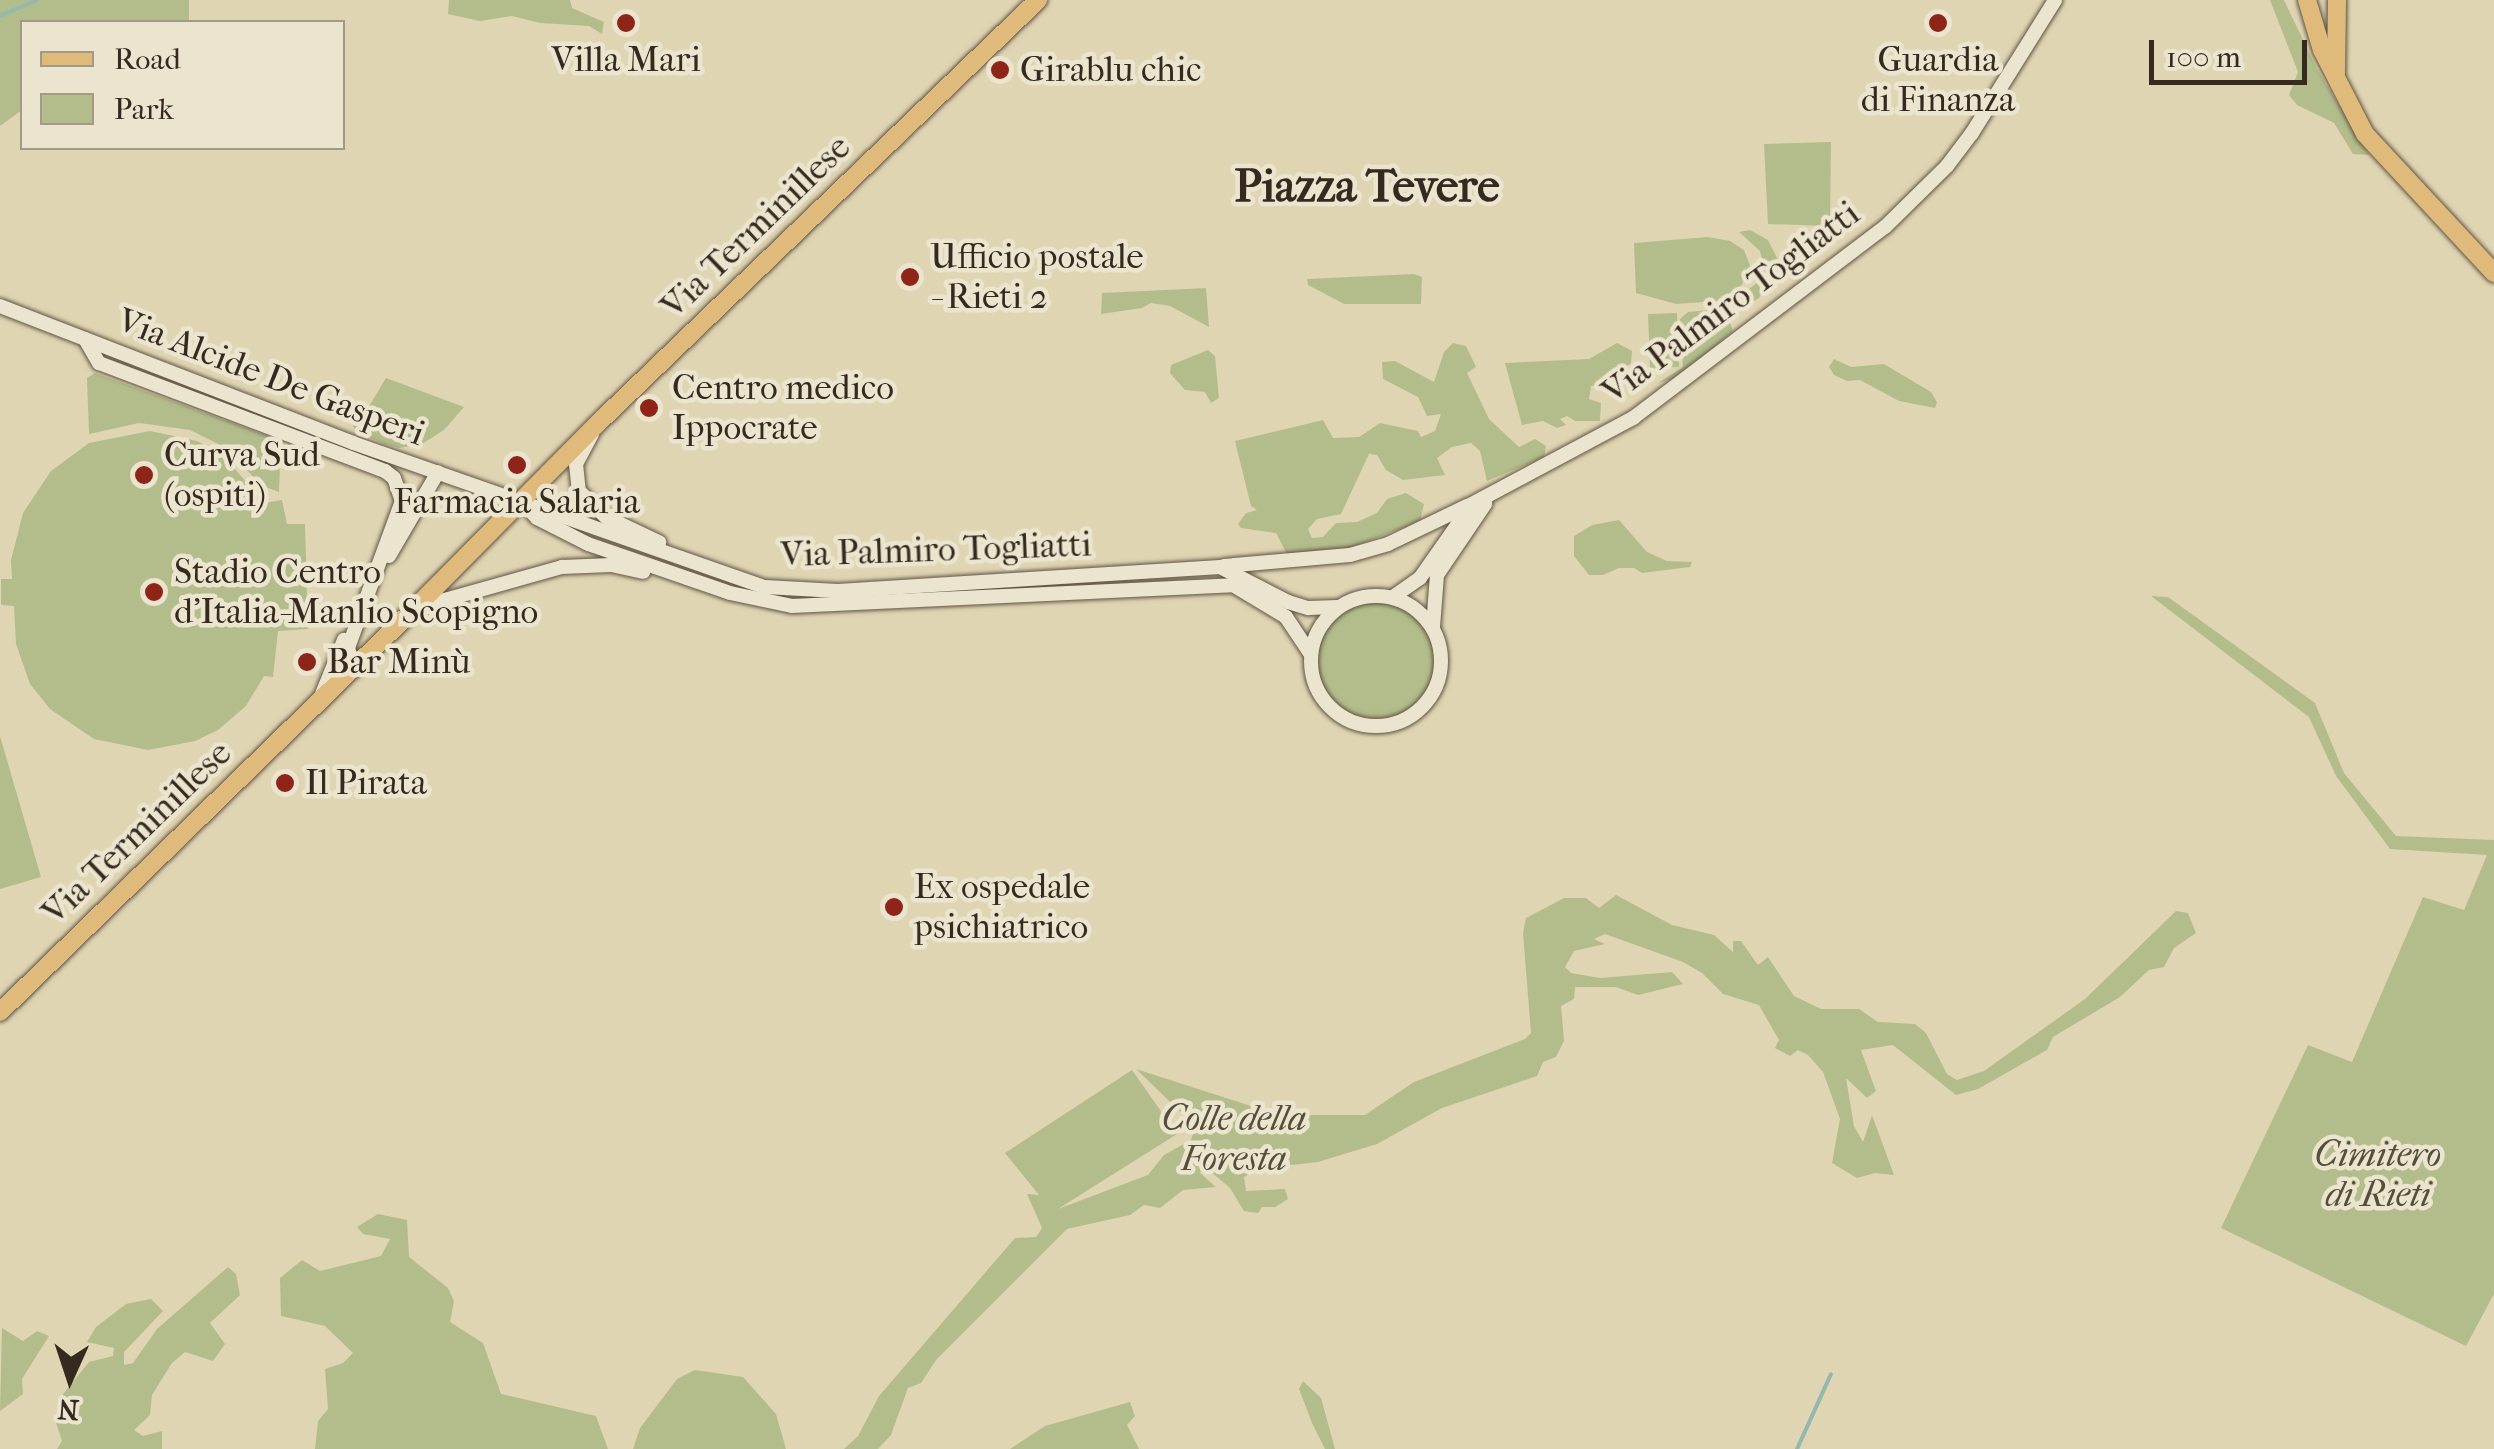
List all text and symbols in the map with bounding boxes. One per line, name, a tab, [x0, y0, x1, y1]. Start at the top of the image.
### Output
marker: Villa Mari	[615, 12, 637, 34]
marker: Guardia di Finanza	[1927, 12, 1949, 34]
legend	[20, 20, 345, 150]
scale bar	[2154, 20, 2312, 82]
place label: Villa Mari	[551, 39, 701, 81]
place label: Guardia di Finanza	[1861, 39, 2015, 121]
text: 100 m	[2166, 40, 2241, 75]
text: Road	[114, 42, 181, 77]
place label: Girablu chic	[1020, 49, 1201, 91]
marker: Girablu chic	[989, 59, 1011, 81]
text: Park	[114, 92, 174, 127]
street label: Via Terminillese	[653, 126, 859, 328]
district label: Piazza Tevere	[1235, 160, 1499, 214]
street label: Via Palmiro Togliatti	[1594, 193, 1868, 413]
place label: Ufficio postale - Rieti 2	[930, 236, 1144, 318]
marker: Ufficio postale - Rieti 2	[899, 266, 921, 288]
street label: Via Alcide De Gasperi	[112, 299, 430, 455]
place label: Centro medico Ippocrate	[672, 367, 894, 449]
marker: Centro medico Ippocrate	[636, 395, 662, 421]
place label: Curva Sud (ospiti)	[164, 434, 320, 516]
marker: Farmacia Salaria	[506, 454, 528, 476]
marker: Curva Sud (ospiti)	[133, 464, 155, 486]
place label: Farmacia Salaria	[394, 481, 640, 523]
street label: Via Palmiro Togliatti	[780, 524, 1092, 576]
place label: Stadio Centro d'Italia-Manlio Scopigno	[174, 551, 538, 633]
marker: Stadio Centro d'Italia-Manlio Scopigno	[143, 581, 165, 603]
place label: Bar Minù	[327, 641, 470, 683]
marker: Bar Minù	[296, 651, 318, 673]
street label: Via Terminillese	[34, 732, 240, 934]
place label: Il Pirata	[305, 762, 427, 804]
marker: Il Pirata	[274, 772, 296, 794]
place label: Ex ospedale psichiatrico	[914, 866, 1090, 948]
marker: Ex ospedale psichiatrico	[883, 896, 905, 918]
park label: Colle della Foresta	[1162, 1098, 1306, 1180]
park label: Cimitero di Rieti	[2315, 1134, 2441, 1216]
north arrow	[20, 1329, 120, 1429]
text: N	[57, 1392, 80, 1426]

